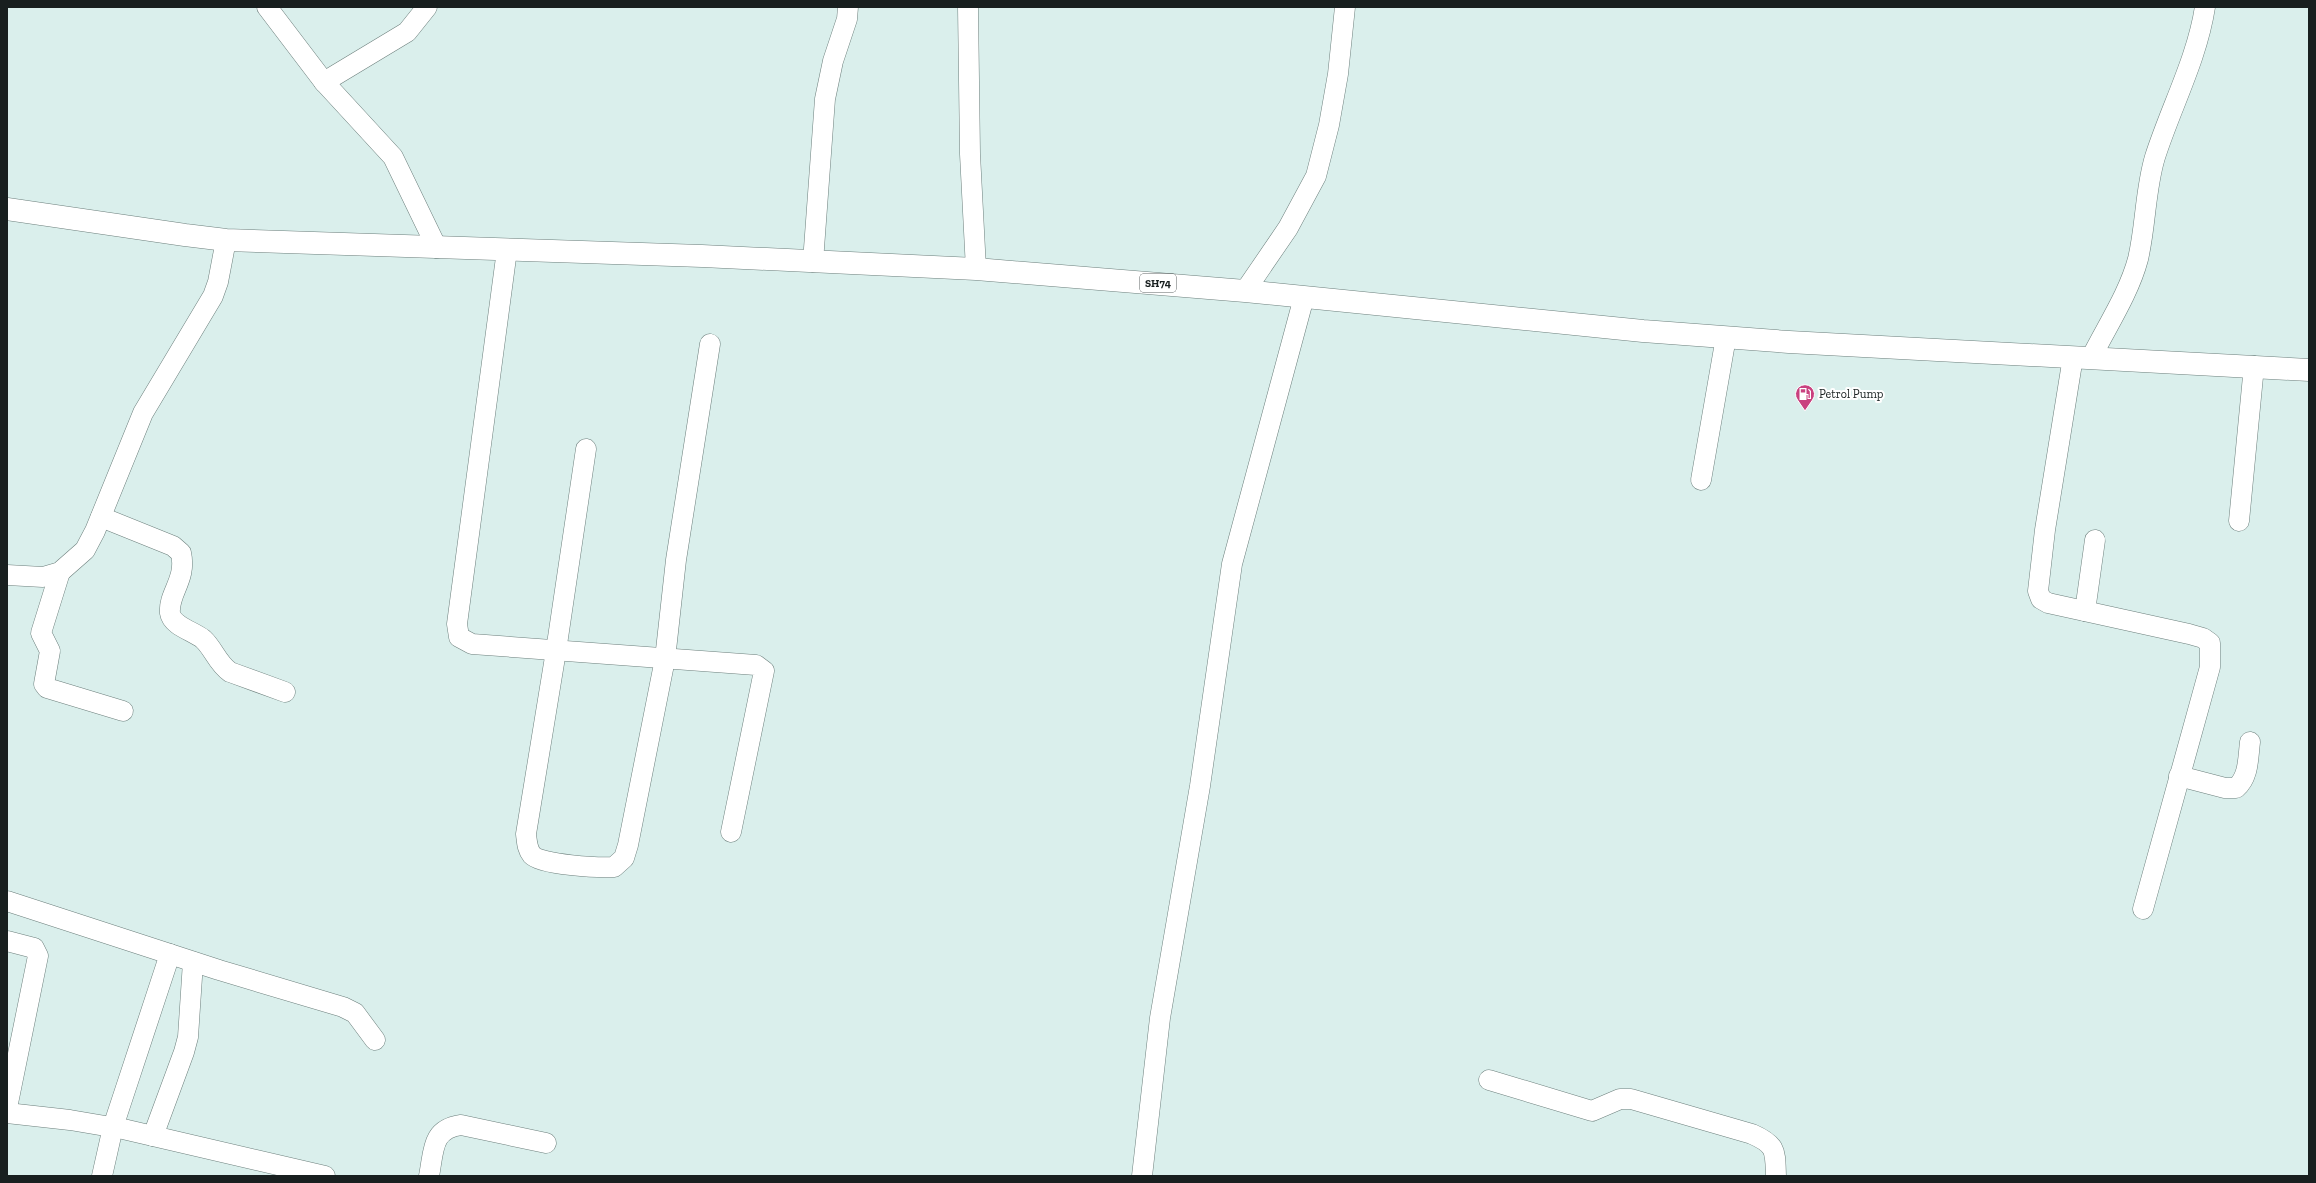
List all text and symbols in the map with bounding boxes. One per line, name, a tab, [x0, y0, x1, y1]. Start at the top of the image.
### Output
road number: SH74	[1140, 274, 1176, 292]
fuel station icon: Petrol Pump	[1794, 383, 1816, 411]
place label: Petrol Pump	[1819, 387, 1884, 401]

